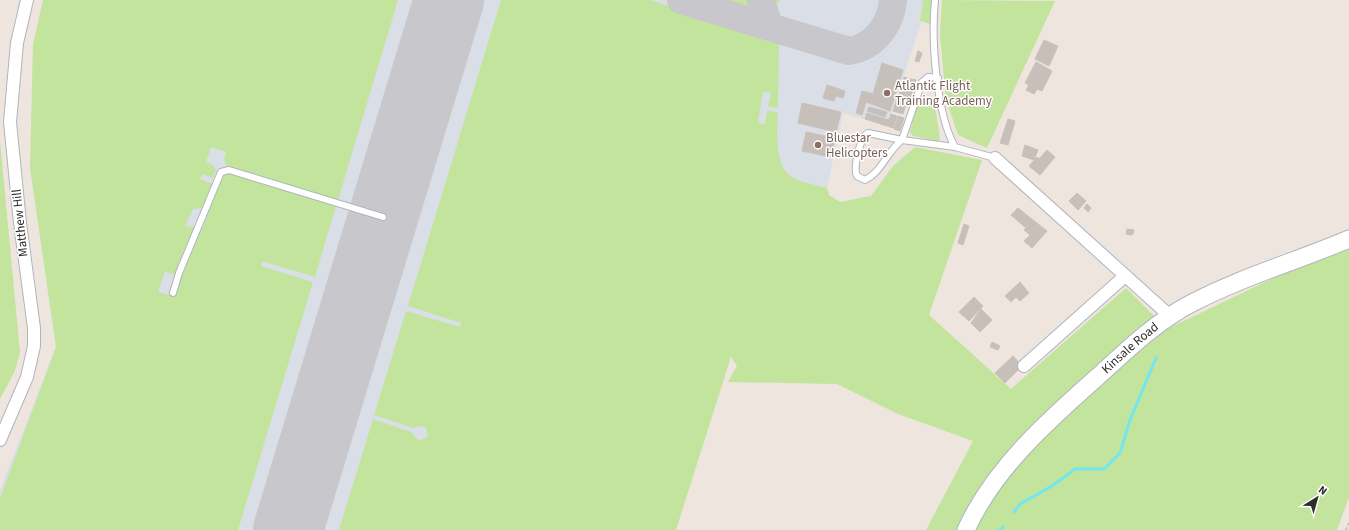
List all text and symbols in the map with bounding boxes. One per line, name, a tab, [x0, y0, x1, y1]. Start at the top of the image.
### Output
place label: Atlantic Flight Training Academy	[895, 77, 992, 110]
marker: Atlantic Flight Training Academy	[882, 88, 892, 98]
place label: Bluestar Helicopters	[826, 129, 888, 162]
marker: Bluestar Helicopters	[813, 140, 823, 150]
street label: Matthew Hill	[7, 188, 33, 258]
street label: Kinsale Road	[1098, 318, 1162, 378]
north arrow	[1297, 478, 1337, 518]
text: N	[1315, 482, 1330, 499]

